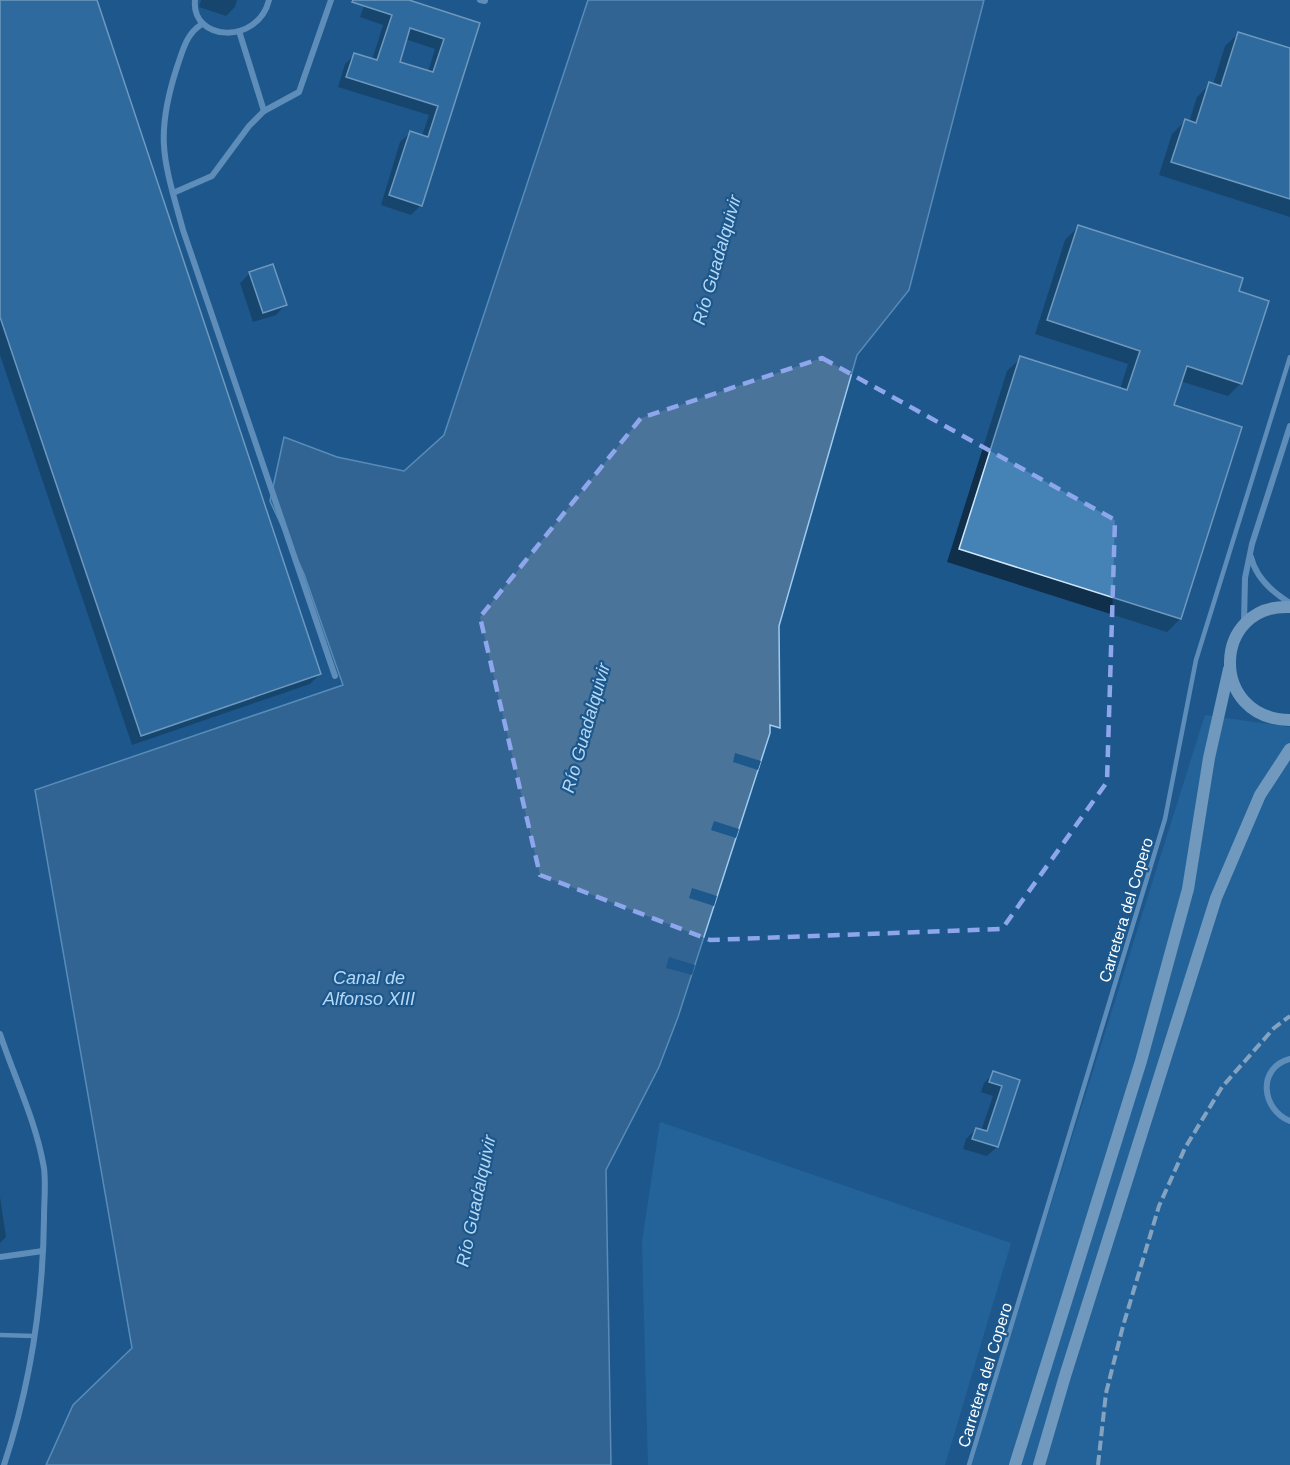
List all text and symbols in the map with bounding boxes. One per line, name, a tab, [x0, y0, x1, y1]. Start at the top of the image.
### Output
water label: Río Guadalquivir	[689, 192, 745, 327]
water label: Río Guadalquivir	[558, 660, 614, 795]
street label: Carretera del Copero	[1096, 836, 1156, 984]
water label: Canal de Alfonso XIII	[322, 968, 415, 1009]
water label: Río Guadalquivir	[452, 1132, 500, 1269]
street label: Carretera del Copero	[955, 1301, 1015, 1449]

